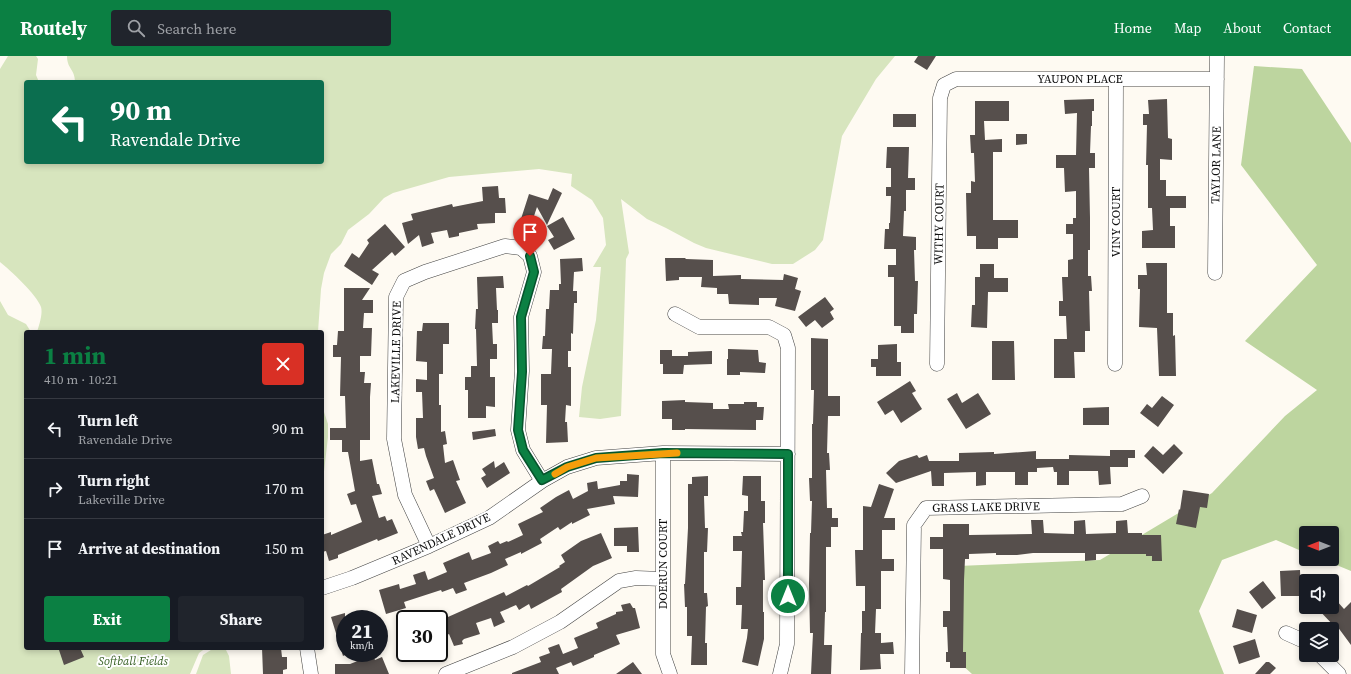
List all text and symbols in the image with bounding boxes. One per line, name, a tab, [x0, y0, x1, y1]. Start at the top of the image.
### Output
search box	[111, 10, 391, 46]
text: Routely	[20, 15, 87, 41]
icon: search	[125, 17, 147, 39]
text: Search here	[157, 18, 236, 39]
text: Home	[1114, 18, 1152, 38]
text: Map	[1174, 18, 1201, 38]
text: About	[1223, 18, 1261, 38]
text: Contact	[1283, 18, 1331, 38]
street label: YAUPON PLACE	[1037, 71, 1123, 87]
text: 90 m	[110, 91, 172, 129]
icon: left	[44, 96, 96, 148]
street label: TAYLOR LANE	[1207, 126, 1225, 204]
text: Ravendale Drive	[110, 127, 241, 152]
street label: WITHY COURT	[930, 182, 948, 265]
street label: VINY COURT	[1108, 186, 1124, 257]
pin	[513, 215, 547, 256]
icon: arrive	[519, 221, 541, 243]
street label: LAKEVILLE DRIVE	[387, 301, 405, 403]
text: 1 min	[44, 339, 106, 372]
button: close	[262, 343, 304, 385]
text: 410 m · 10:21	[44, 371, 118, 388]
text: Turn left	[78, 410, 138, 431]
icon: left	[44, 418, 66, 440]
text: 90 m	[272, 418, 304, 439]
text: Ravendale Drive	[78, 431, 172, 448]
text: Turn right	[78, 470, 150, 491]
icon: right	[44, 478, 66, 500]
text: 170 m	[264, 478, 304, 499]
text: Lakeville Drive	[78, 491, 165, 508]
street label: GRASS LAKE DRIVE	[932, 498, 1040, 516]
street label: RAVENDALE DRIVE	[389, 509, 493, 569]
street label: DOERUN COURT	[655, 518, 671, 609]
north arrow	[1299, 526, 1339, 566]
map controls	[1299, 526, 1339, 662]
icon: arrive	[44, 538, 66, 560]
text: Arrive at destination	[78, 538, 220, 559]
text: 150 m	[264, 538, 304, 559]
button: sound	[1299, 574, 1339, 614]
position arrow	[767, 575, 809, 617]
button: Exit	[44, 596, 170, 642]
button: Share	[178, 596, 304, 642]
speed limit sign: 30	[396, 610, 448, 662]
text: 21	[351, 617, 373, 645]
button: layers	[1299, 622, 1339, 662]
text: km/h	[350, 639, 374, 652]
park label: Softball Fields	[98, 653, 168, 669]

